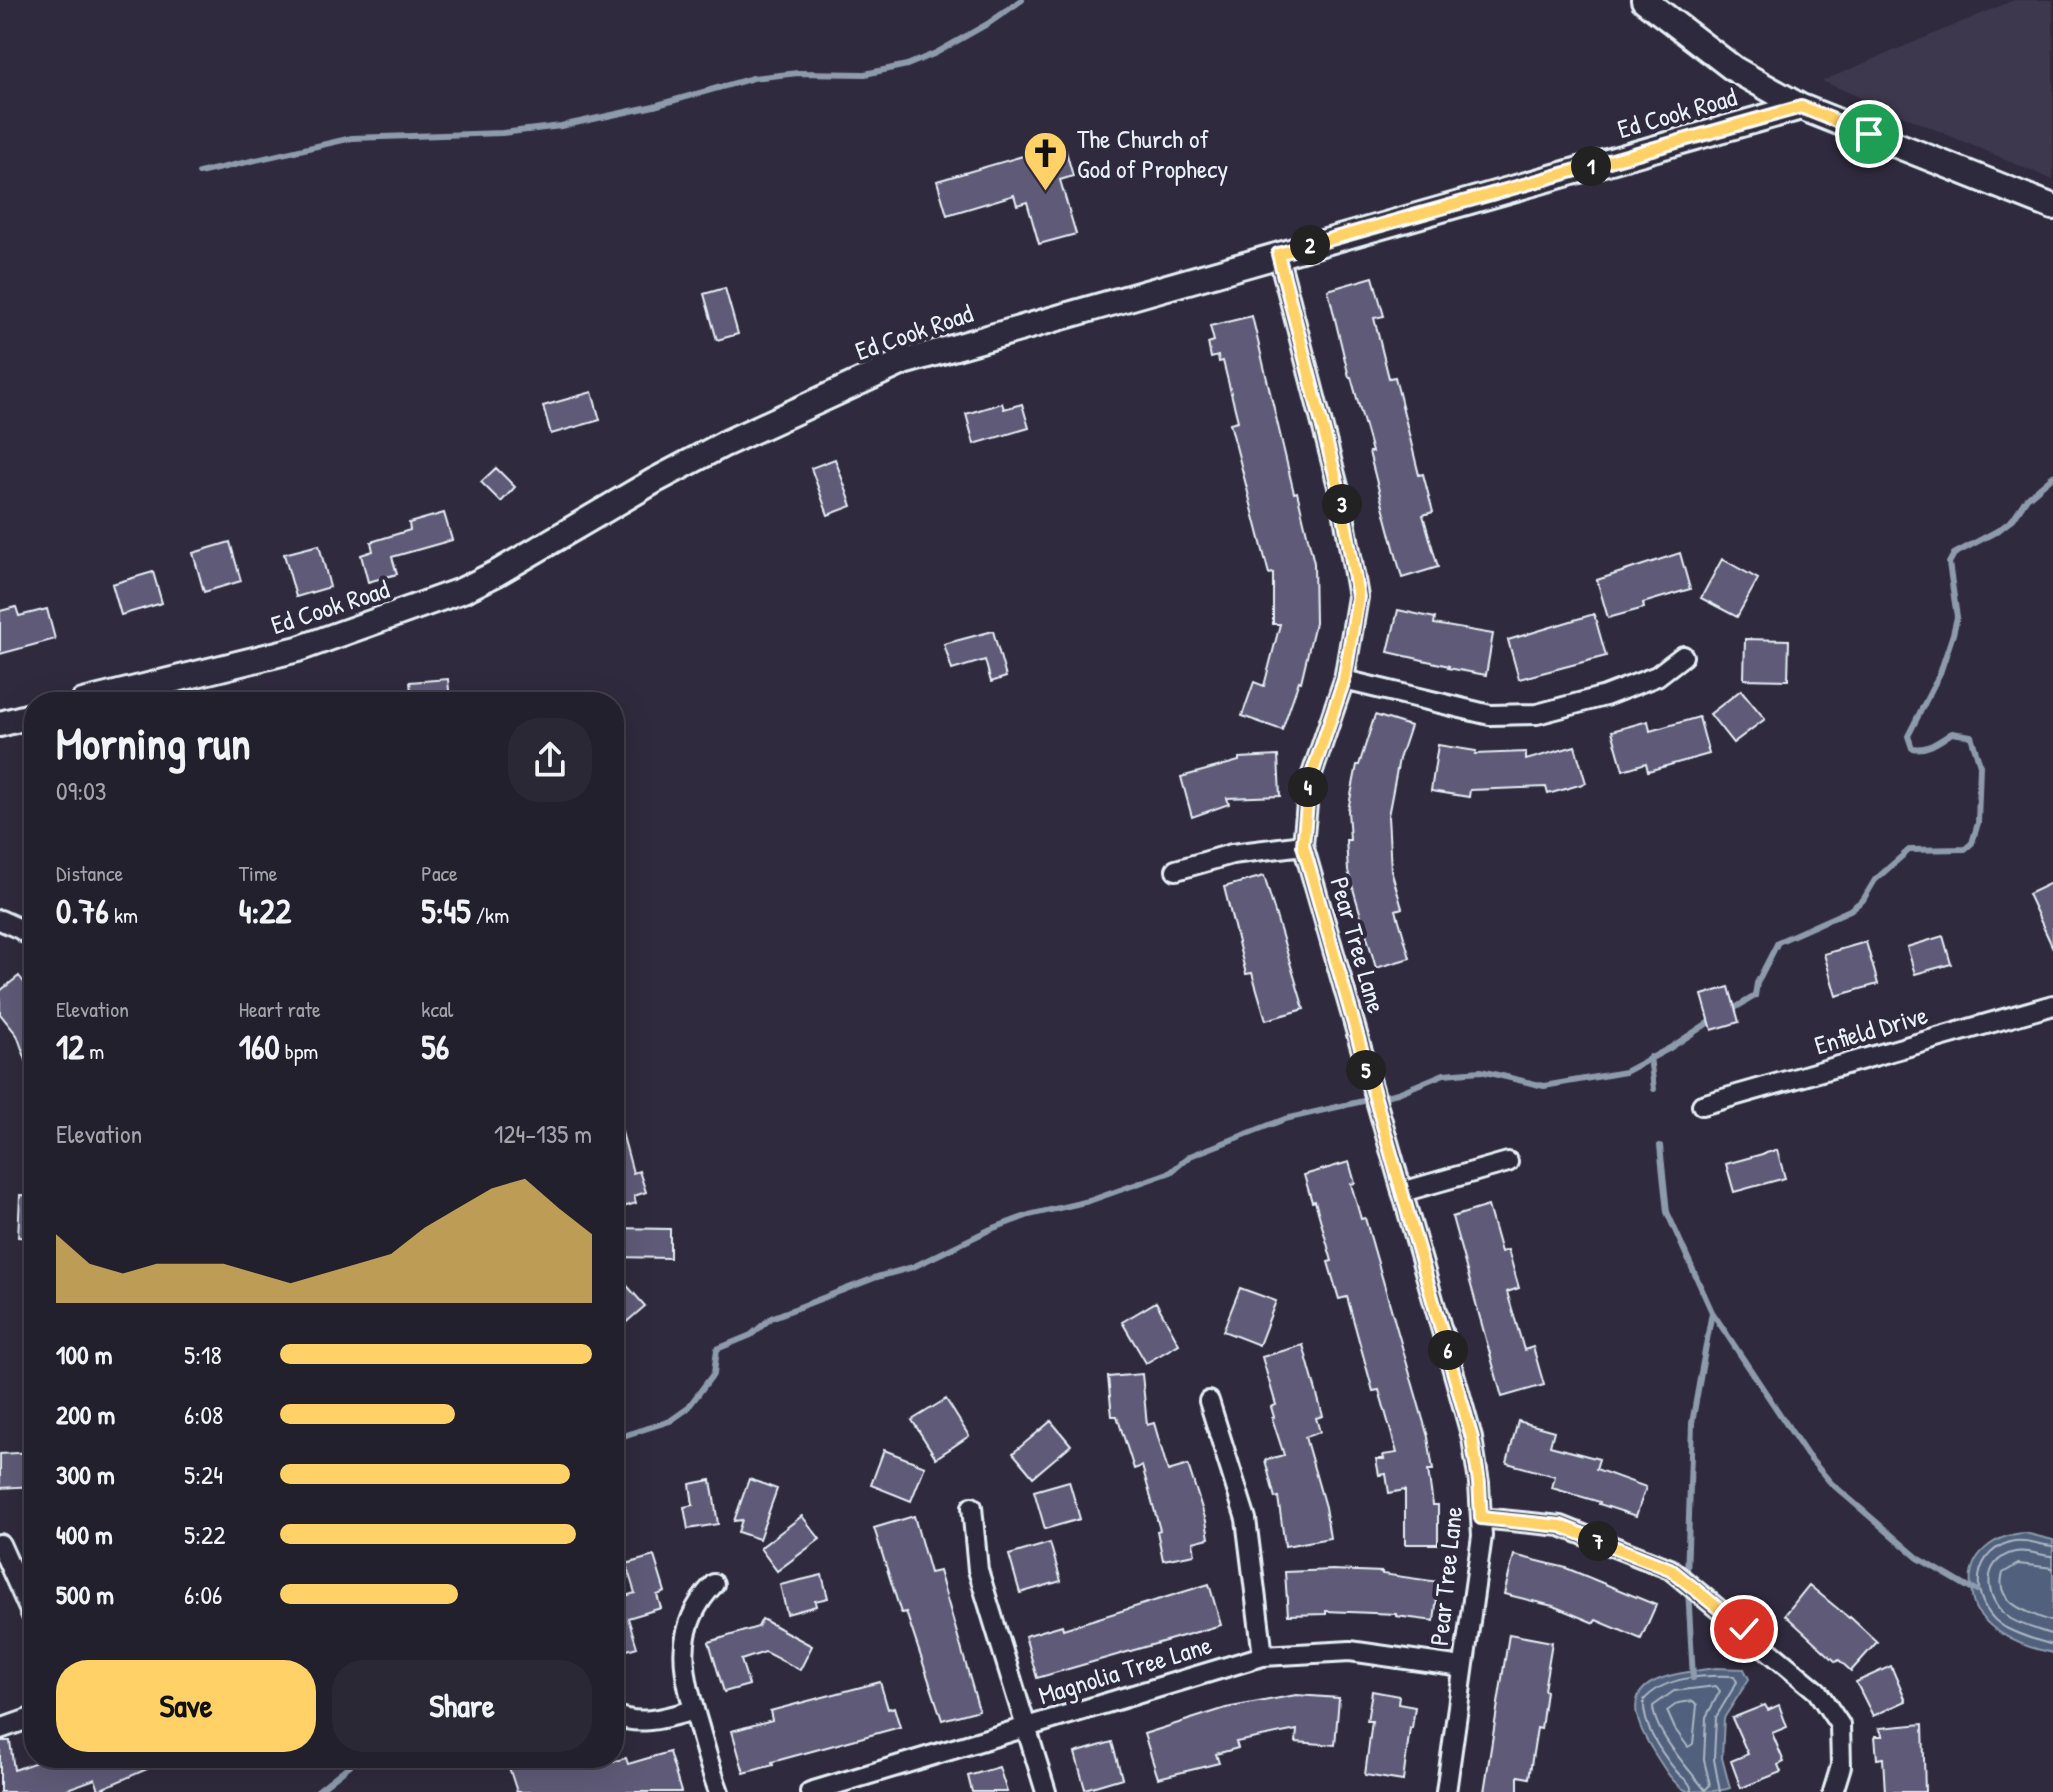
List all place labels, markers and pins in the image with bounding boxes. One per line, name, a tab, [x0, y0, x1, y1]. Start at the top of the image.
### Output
pin	[1835, 100, 1903, 168]
place label: The Church of God of Prophecy	[1077, 121, 1228, 186]
church icon: The Church of God of Prophecy	[1022, 130, 1070, 193]
pin: 1	[1571, 146, 1611, 186]
pin: 2	[1290, 225, 1330, 265]
pin: 3	[1322, 484, 1362, 524]
pin: 4	[1288, 767, 1328, 807]
pin: 5	[1346, 1050, 1386, 1090]
pin: 6	[1428, 1330, 1468, 1370]
pin: 7	[1578, 1521, 1618, 1561]
pin	[1710, 1595, 1778, 1663]

